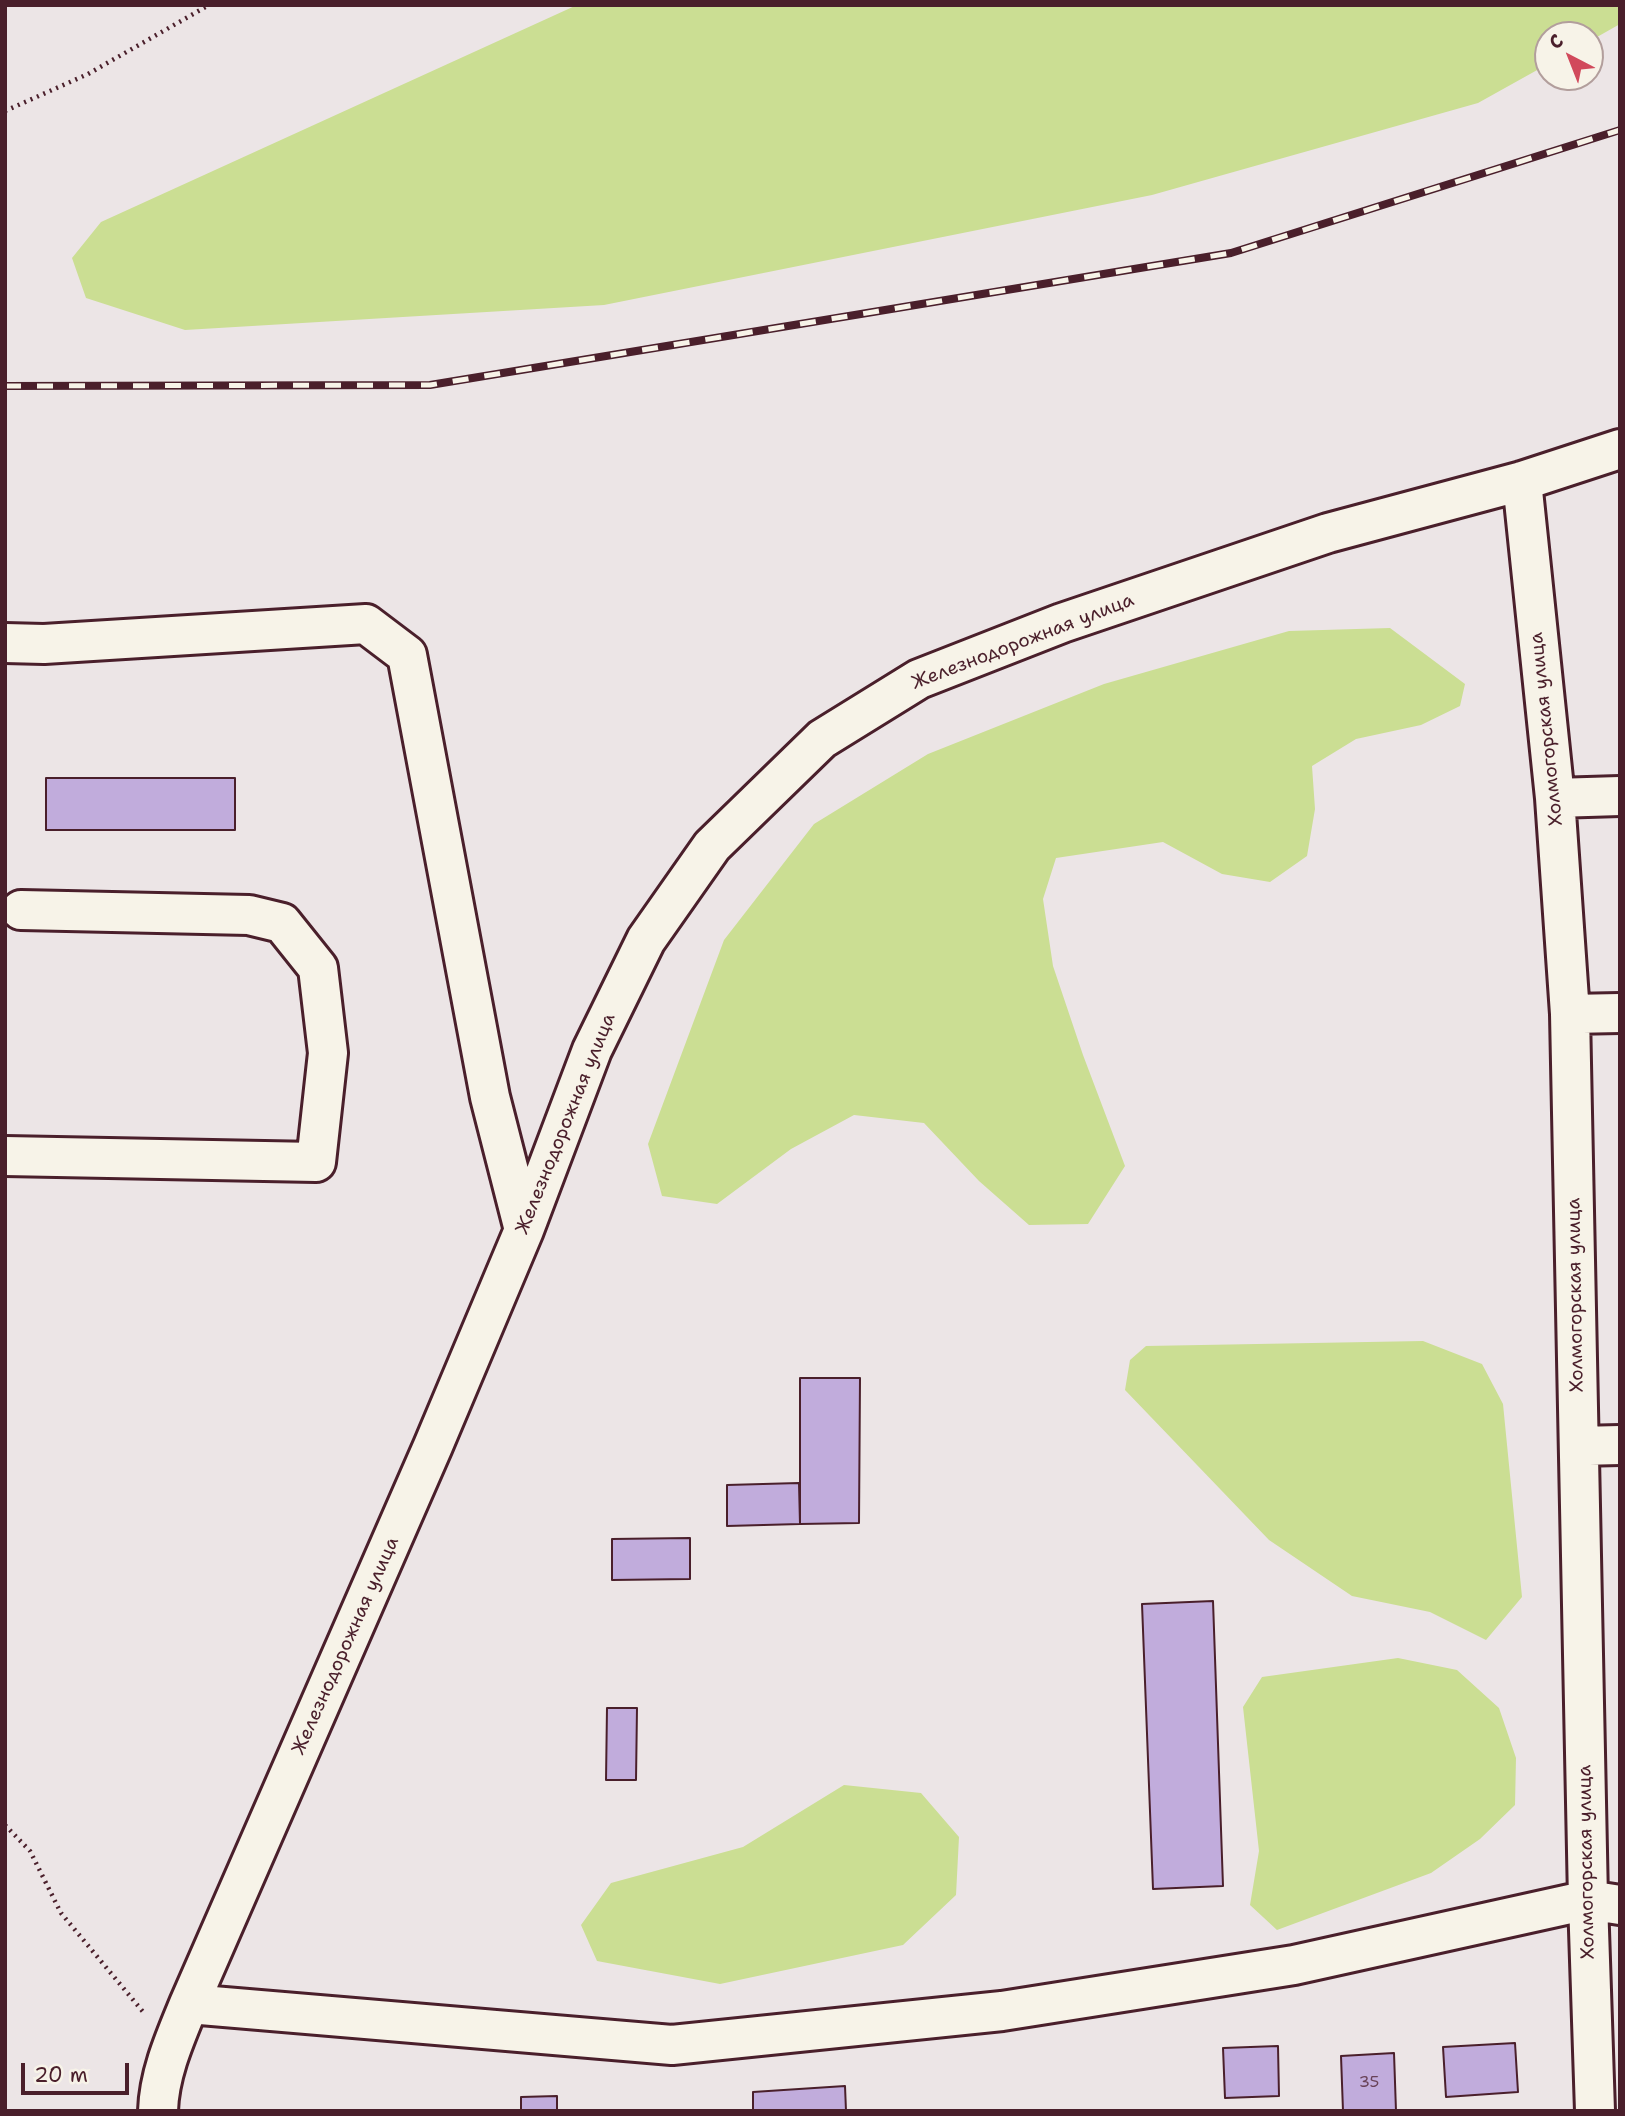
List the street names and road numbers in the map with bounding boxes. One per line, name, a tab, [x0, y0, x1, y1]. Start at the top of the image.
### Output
street label: Железнодорожная улица	[909, 589, 1137, 695]
street label: Холмогорская улица	[1525, 631, 1569, 827]
street label: Железнодорожная улица	[511, 1010, 621, 1238]
street label: Холмогорская улица	[1563, 1197, 1589, 1393]
street label: Железнодорожная улица	[288, 1534, 404, 1758]
street label: Холмогорская улица	[1574, 1764, 1600, 1960]

